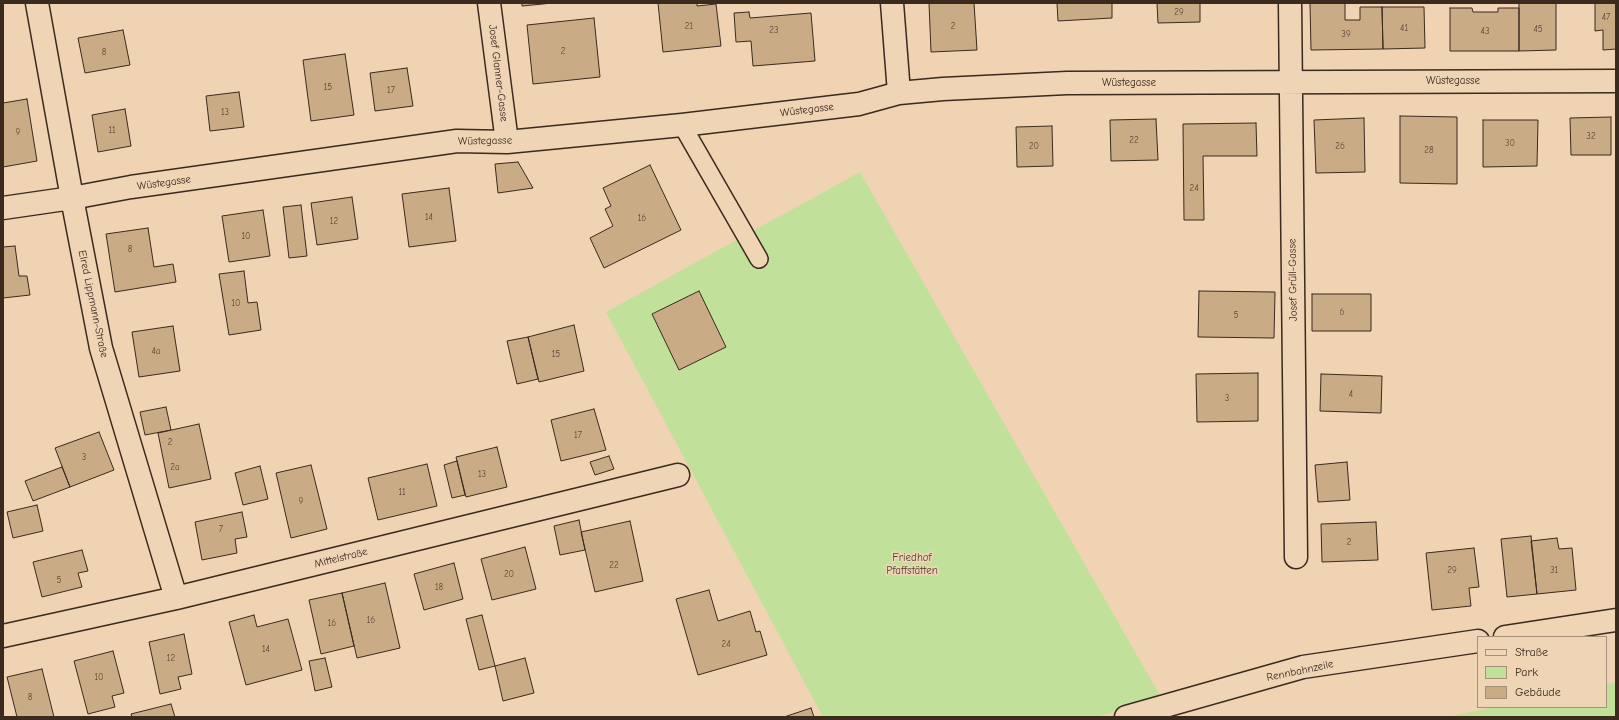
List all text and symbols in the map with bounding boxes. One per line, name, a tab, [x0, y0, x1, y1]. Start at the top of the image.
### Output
house number: 29	[1174, 7, 1184, 17]
house number: 47	[1602, 12, 1610, 22]
house number: 21	[685, 21, 693, 31]
house number: 2	[951, 21, 955, 31]
house number: 41	[1400, 23, 1408, 33]
street label: Josef Glanner-Gasse	[485, 24, 511, 122]
house number: 45	[1533, 24, 1543, 34]
house number: 23	[769, 25, 779, 35]
house number: 43	[1481, 26, 1489, 36]
house number: 39	[1341, 29, 1351, 39]
house number: 2	[561, 46, 565, 56]
house number: 8	[102, 47, 106, 57]
street label: Wüstegasse	[1426, 74, 1480, 88]
street label: Wüstegasse	[1102, 76, 1156, 90]
house number: 15	[324, 82, 332, 92]
house number: 17	[387, 85, 395, 95]
street label: Wüstegasse	[779, 100, 835, 120]
house number: 13	[221, 107, 229, 117]
house number: 11	[108, 125, 116, 135]
house number: 9	[16, 127, 20, 137]
house number: 32	[1586, 131, 1596, 141]
street label: Wüstegasse	[458, 134, 512, 148]
house number: 22	[1129, 135, 1139, 145]
house number: 30	[1505, 138, 1515, 148]
house number: 20	[1029, 141, 1039, 151]
house number: 26	[1335, 141, 1345, 151]
house number: 28	[1424, 145, 1434, 155]
street label: Wüstegasse	[136, 173, 192, 193]
house number: 24	[1189, 183, 1199, 193]
house number: 14	[425, 212, 433, 222]
house number: 16	[638, 213, 646, 223]
house number: 12	[330, 216, 338, 226]
house number: 10	[241, 231, 251, 241]
street label: Josef Grüll-Gasse	[1286, 238, 1300, 322]
house number: 8	[128, 244, 132, 254]
street label: Elred Lippmann-Straße	[75, 249, 111, 359]
house number: 10	[231, 298, 241, 308]
house number: 6	[1340, 307, 1344, 317]
house number: 5	[1234, 310, 1238, 320]
house number: 4a	[152, 346, 160, 356]
house number: 15	[552, 349, 560, 359]
house number: 4	[1349, 389, 1353, 399]
house number: 3	[1225, 393, 1229, 403]
house number: 17	[574, 430, 582, 440]
house number: 2	[168, 437, 172, 447]
house number: 3	[82, 452, 86, 462]
house number: 2a	[170, 462, 180, 472]
house number: 13	[478, 469, 486, 479]
house number: 11	[398, 487, 406, 497]
house number: 9	[299, 496, 303, 506]
house number: 7	[219, 524, 223, 534]
house number: 2	[1347, 537, 1351, 547]
street label: Mittelstraße	[313, 545, 369, 571]
park label: Friedhof Pfaffstätten	[886, 551, 938, 577]
house number: 22	[609, 560, 619, 570]
house number: 29	[1447, 565, 1457, 575]
house number: 31	[1550, 565, 1558, 575]
house number: 20	[504, 569, 514, 579]
house number: 5	[57, 575, 61, 585]
house number: 18	[435, 582, 443, 592]
house number: 16	[367, 615, 375, 625]
house number: 16	[328, 618, 336, 628]
legend	[1477, 636, 1607, 708]
house number: 24	[721, 639, 731, 649]
house number: 14	[262, 644, 270, 654]
text: Straße	[1515, 645, 1548, 659]
house number: 12	[167, 653, 175, 663]
street label: Rennbahnzeile	[1265, 657, 1335, 685]
text: Park	[1515, 665, 1538, 679]
house number: 10	[94, 672, 104, 682]
text: Gebäude	[1515, 685, 1561, 699]
house number: 8	[28, 692, 32, 702]

